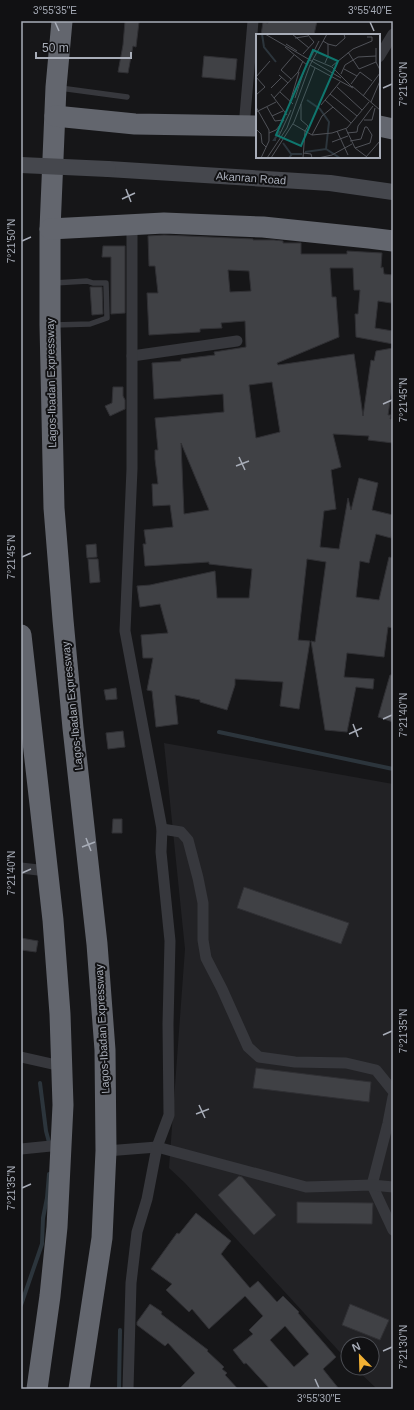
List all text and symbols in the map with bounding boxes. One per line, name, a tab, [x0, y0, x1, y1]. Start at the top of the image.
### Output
text: 3°55'35"E	[33, 5, 77, 16]
text: 3°55'40"E	[348, 5, 392, 16]
scale bar	[36, 34, 131, 60]
inset map	[256, 34, 380, 158]
text: 50 m	[42, 41, 69, 55]
text: 7°21'50"N	[398, 62, 409, 106]
street label: Akanran Road	[216, 170, 286, 186]
text: 7°21'50"N	[6, 219, 17, 263]
street label: Lagos-Ibadan Expressway	[44, 318, 58, 448]
text: 7°21'45"N	[398, 378, 409, 422]
text: 7°21'45"N	[6, 535, 17, 579]
street label: Lagos-Ibadan Expressway	[59, 640, 85, 771]
text: 7°21'40"N	[398, 693, 409, 737]
text: 7°21'40"N	[6, 851, 17, 895]
street label: Lagos-Ibadan Expressway	[93, 963, 111, 1094]
text: 7°21'35"N	[398, 1009, 409, 1053]
text: 7°21'35"N	[6, 1166, 17, 1210]
text: 7°21'30"N	[398, 1325, 409, 1369]
north arrow	[340, 1336, 380, 1376]
text: N	[350, 1340, 362, 1354]
text: 3°55'30"E	[297, 1393, 341, 1404]

